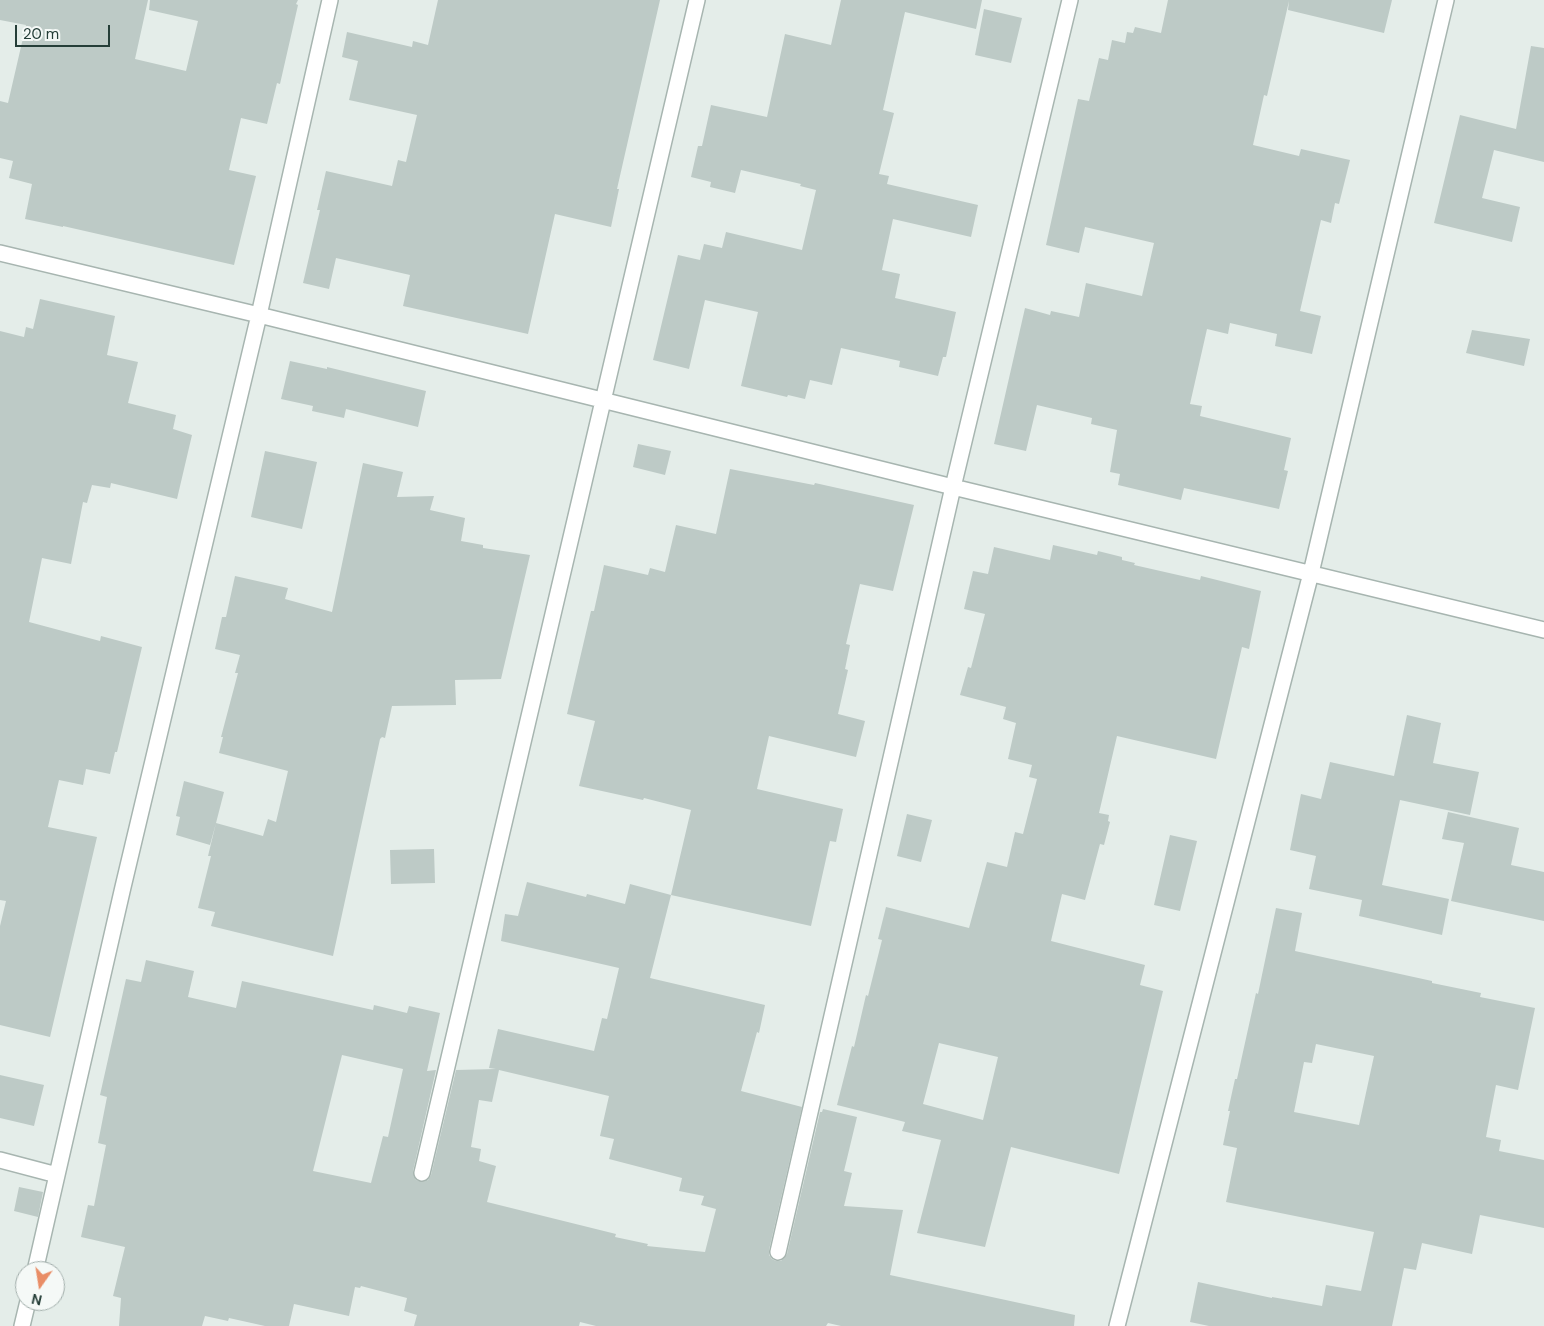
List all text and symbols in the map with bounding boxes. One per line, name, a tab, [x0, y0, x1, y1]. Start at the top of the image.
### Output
scale bar	[18, 15, 112, 47]
text: 20 m	[23, 24, 59, 44]
north arrow	[15, 1261, 65, 1311]
text: N	[30, 1290, 44, 1310]

